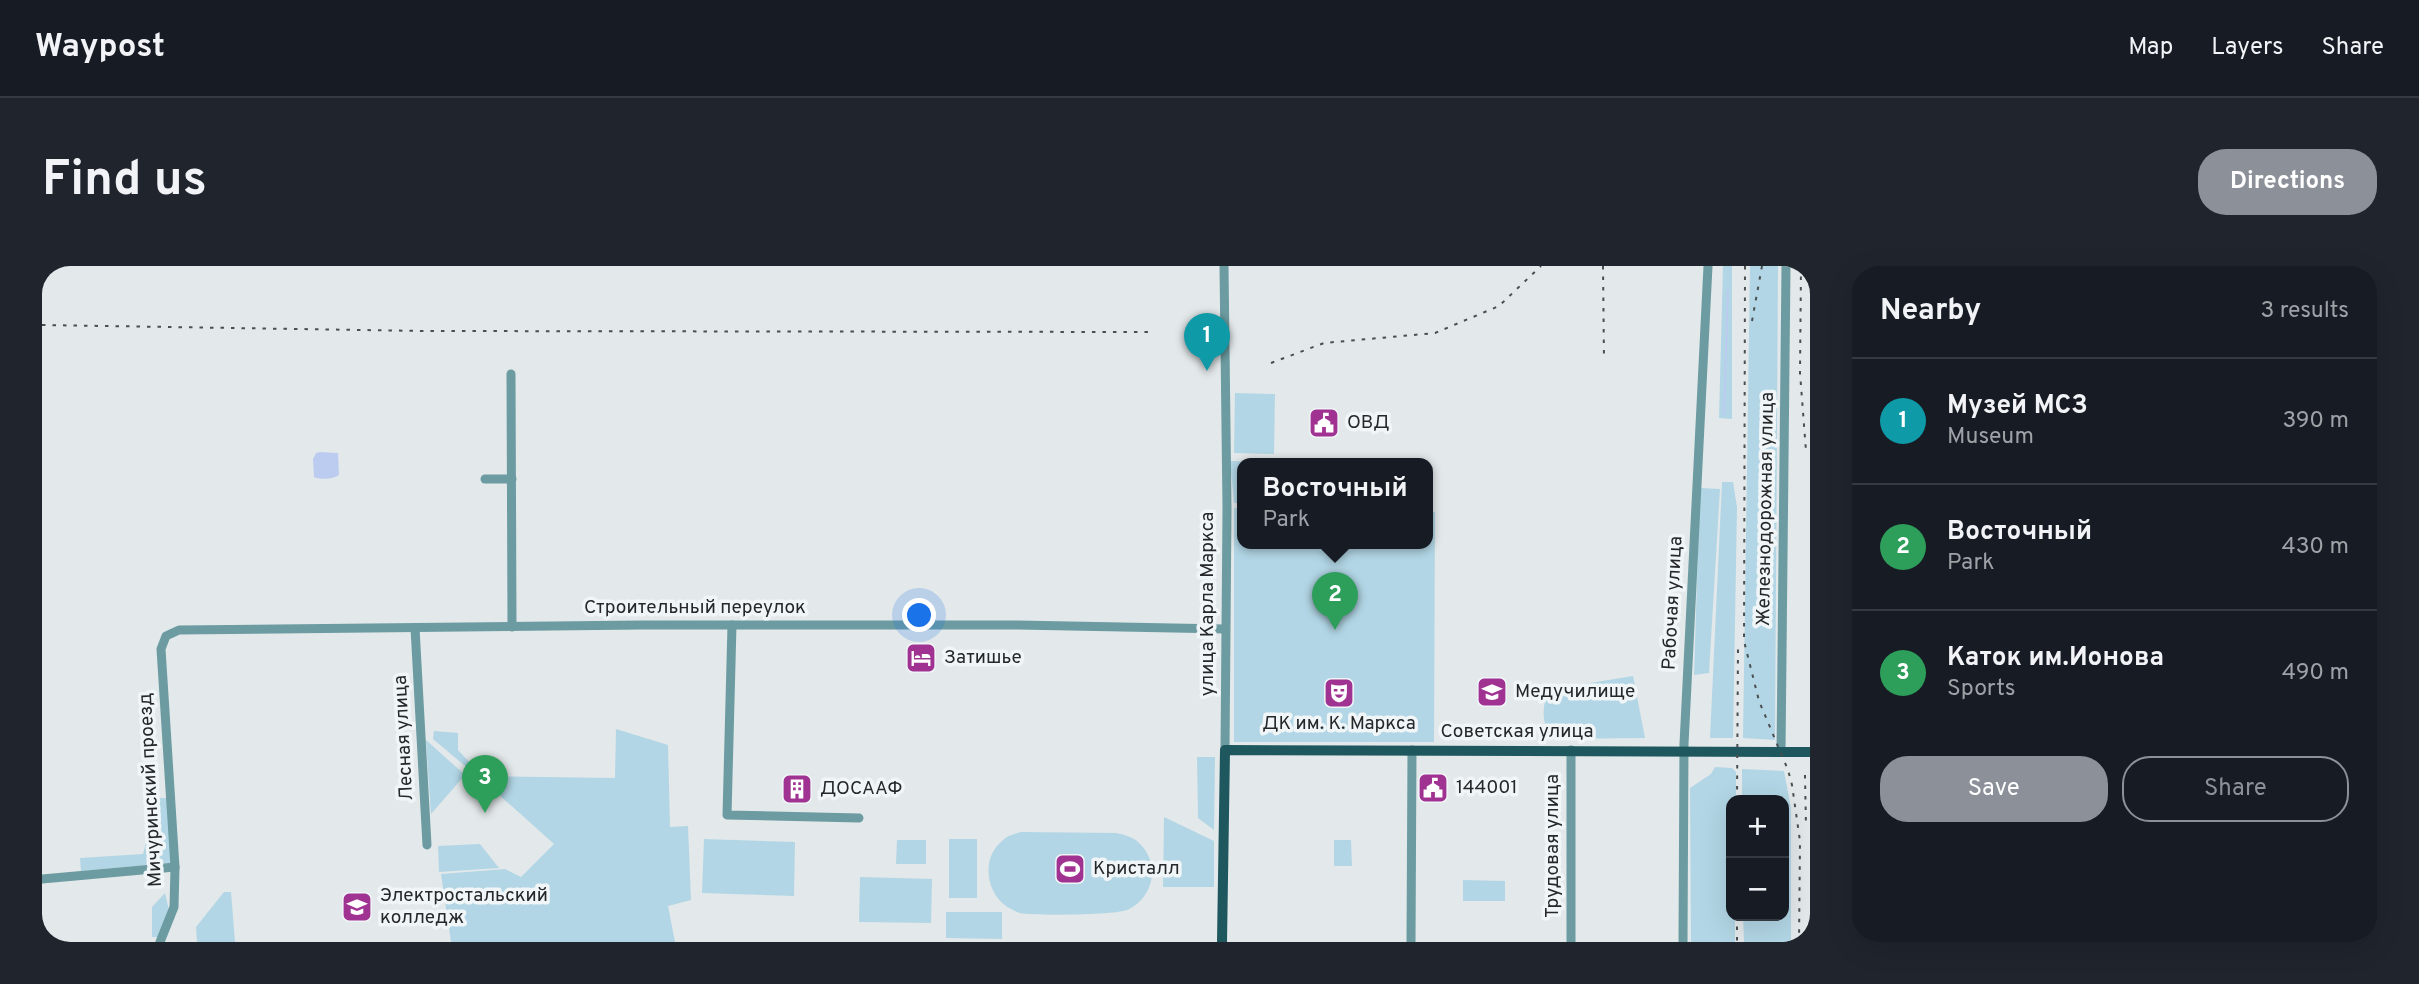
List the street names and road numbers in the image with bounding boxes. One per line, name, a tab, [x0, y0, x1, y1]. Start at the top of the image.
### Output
street label: Железнодорожная улица	[1752, 392, 1780, 626]
street label: улица Карла Маркса	[1196, 512, 1220, 696]
street label: Рабочая улица	[1658, 535, 1688, 671]
street label: Строительный переулок	[584, 596, 806, 620]
street label: Лесная улица	[389, 674, 419, 802]
street label: Мичуринский проезд	[134, 692, 168, 888]
street label: Советская улица	[1440, 720, 1594, 744]
street label: Трудовая улица	[1541, 774, 1565, 918]

